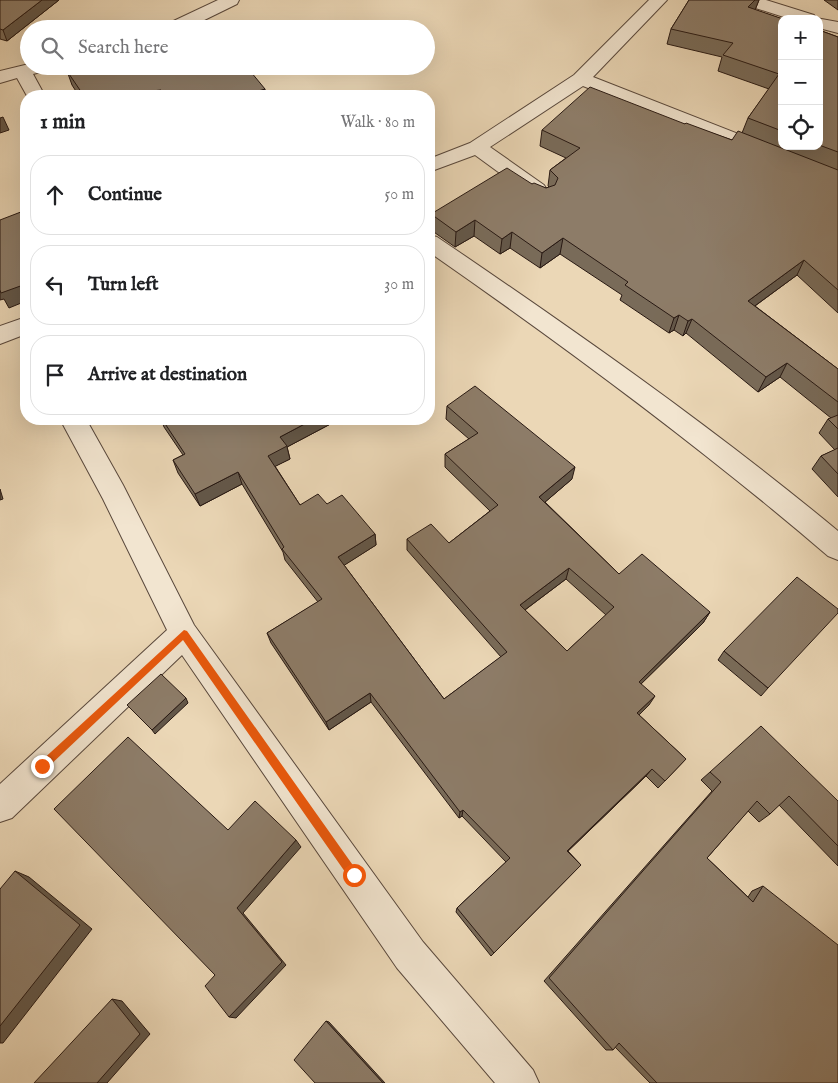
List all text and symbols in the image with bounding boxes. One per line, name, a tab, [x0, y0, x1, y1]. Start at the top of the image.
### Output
map controls	[778, 15, 823, 150]
button: +	[778, 15, 823, 60]
search box	[20, 20, 435, 75]
icon: search	[38, 34, 66, 62]
text: Search here	[78, 36, 169, 60]
button: −	[778, 60, 823, 105]
button: locate	[778, 105, 823, 150]
text: 1 min	[40, 109, 85, 136]
text: Walk · 80 m	[340, 113, 415, 133]
icon: ahead	[41, 181, 69, 209]
text: Continue	[88, 183, 162, 207]
text: 50 m	[385, 185, 414, 205]
icon: left	[41, 271, 69, 299]
text: Turn left	[88, 273, 159, 297]
text: 30 m	[384, 275, 414, 295]
icon: arrive	[41, 361, 69, 389]
text: Arrive at destination	[88, 363, 247, 387]
route end	[31, 755, 54, 778]
route start	[343, 864, 366, 887]

